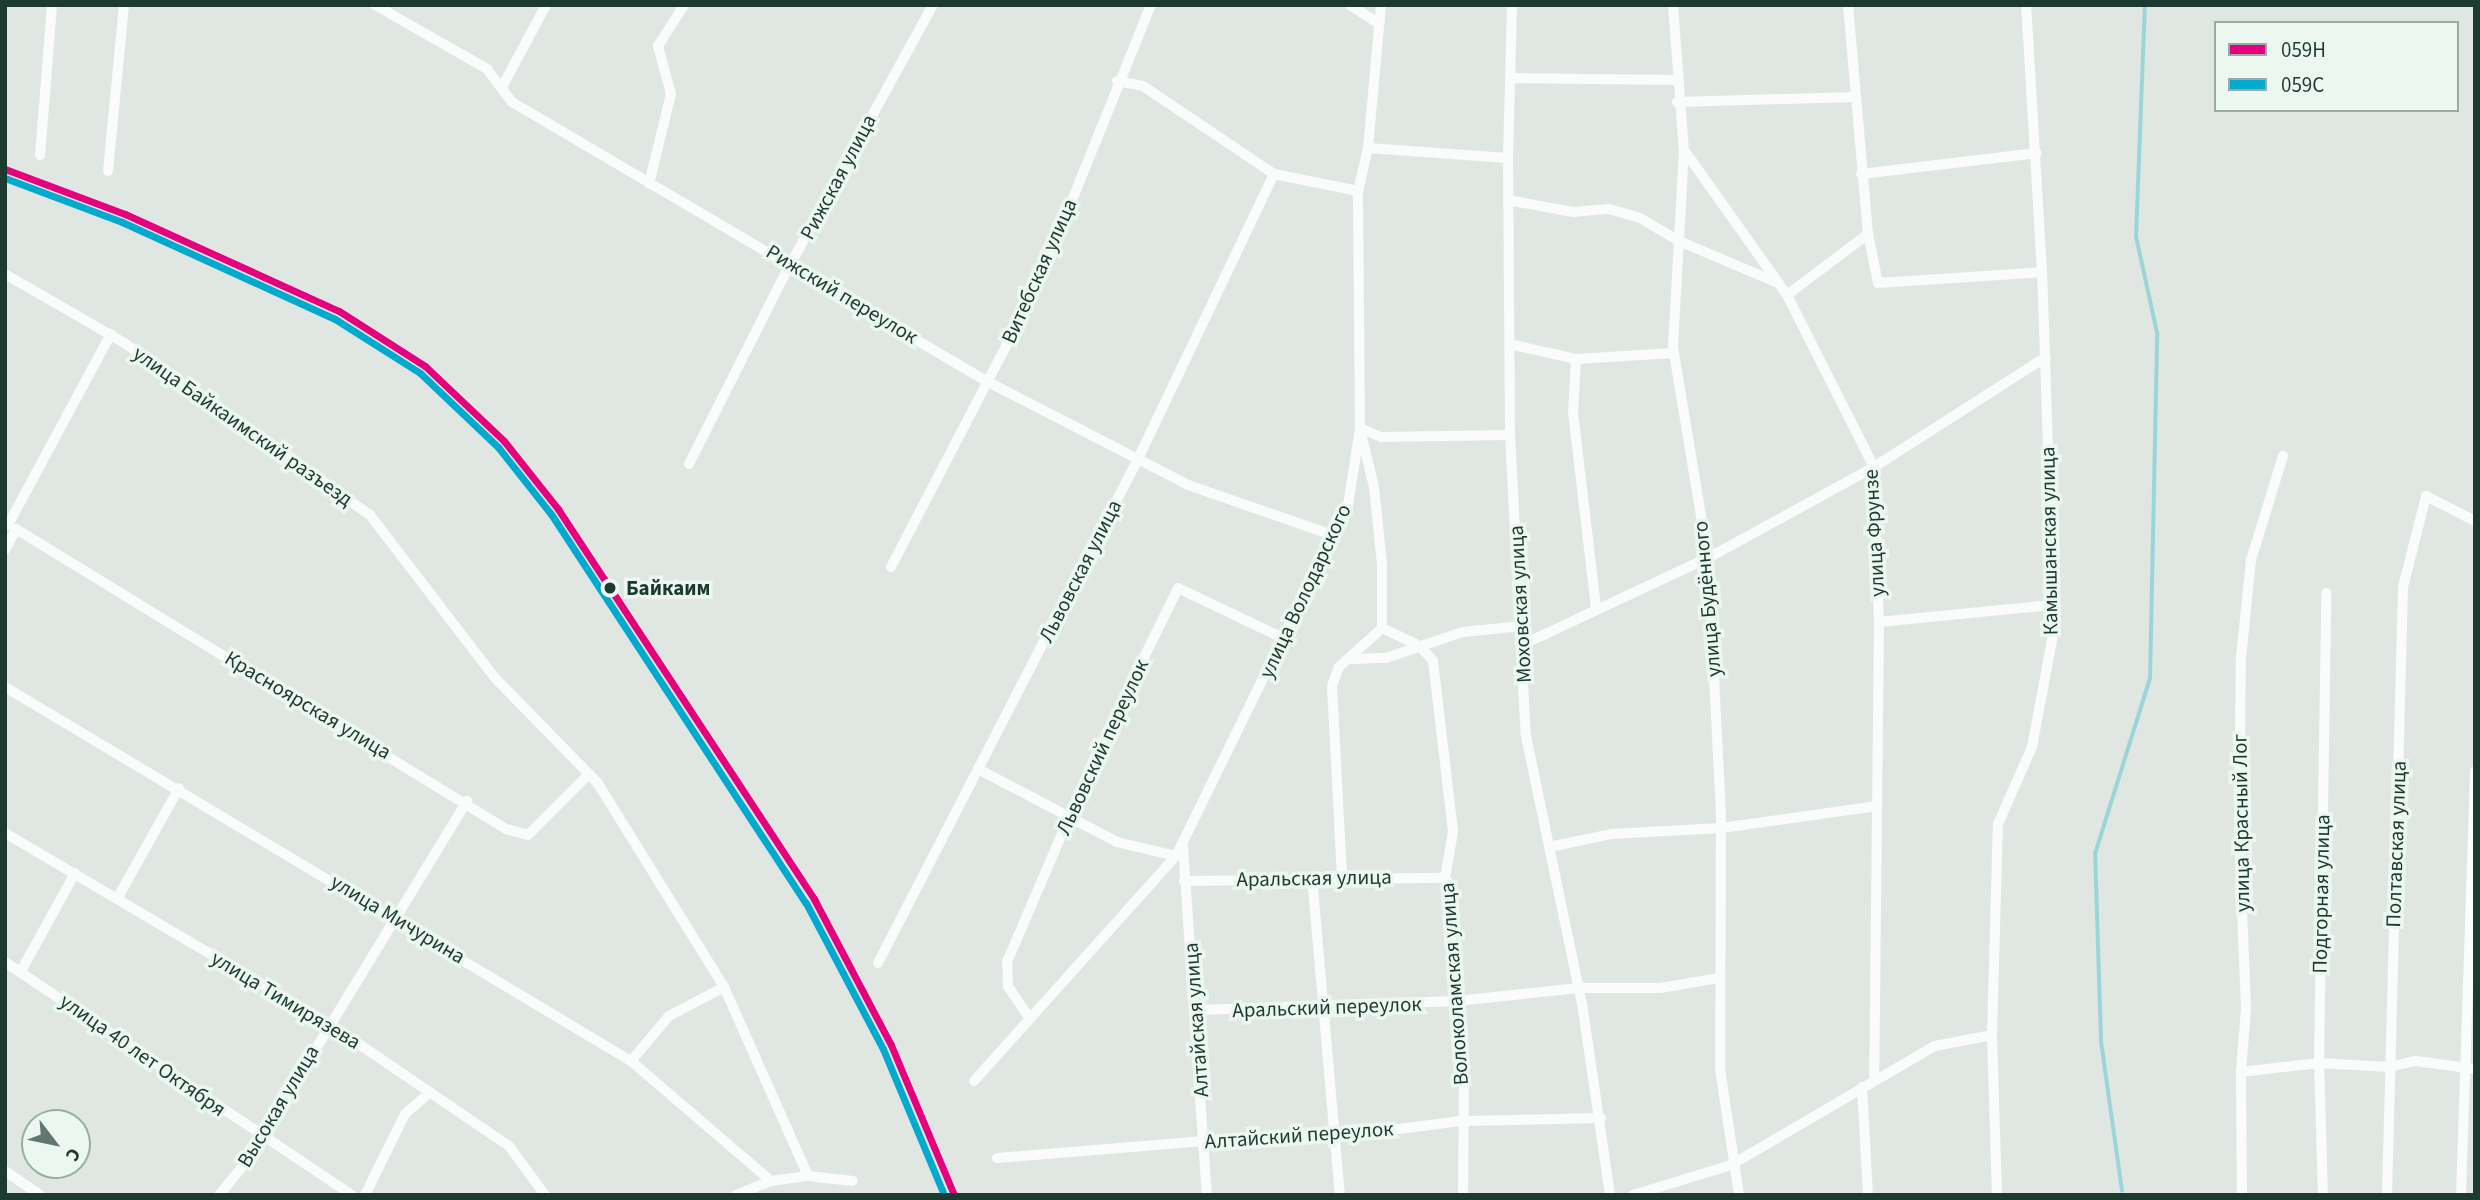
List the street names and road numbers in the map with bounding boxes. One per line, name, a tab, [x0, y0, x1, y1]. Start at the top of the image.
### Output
street label: Рижская улица	[794, 110, 882, 244]
street label: Витебская улица	[996, 195, 1082, 347]
street label: Рижский переулок	[762, 239, 922, 349]
street label: улица Байкаимский разъезд	[128, 340, 358, 512]
street label: Камышанская улица	[2035, 446, 2063, 636]
street label: улица Фрунзе	[1858, 469, 1890, 597]
street label: Львовская улица	[1033, 495, 1127, 647]
street label: улица Володарского	[1254, 500, 1356, 682]
street label: улица Будённого	[1688, 520, 1726, 678]
street label: Моховская улица	[1503, 525, 1537, 683]
street label: Красноярская улица	[220, 645, 396, 765]
street label: Львовский переулок	[1050, 655, 1154, 839]
street label: улица Красный Лог	[2227, 734, 2255, 912]
street label: Полтавская улица	[2380, 760, 2412, 928]
street label: Подгорная улица	[2307, 814, 2335, 974]
street label: Аральская улица	[1236, 864, 1392, 892]
street label: улица Мичурина	[326, 869, 470, 969]
street label: Волоколамская улица	[1434, 882, 1474, 1086]
street label: Алтайская улица	[1178, 942, 1214, 1098]
street label: улица Тимирязева	[207, 945, 365, 1055]
street label: улица 40 лет Октября	[55, 988, 231, 1122]
street label: Аральский переулок	[1232, 991, 1422, 1023]
street label: Высокая улица	[232, 1040, 324, 1172]
street label: Алтайский переулок	[1204, 1116, 1394, 1154]

